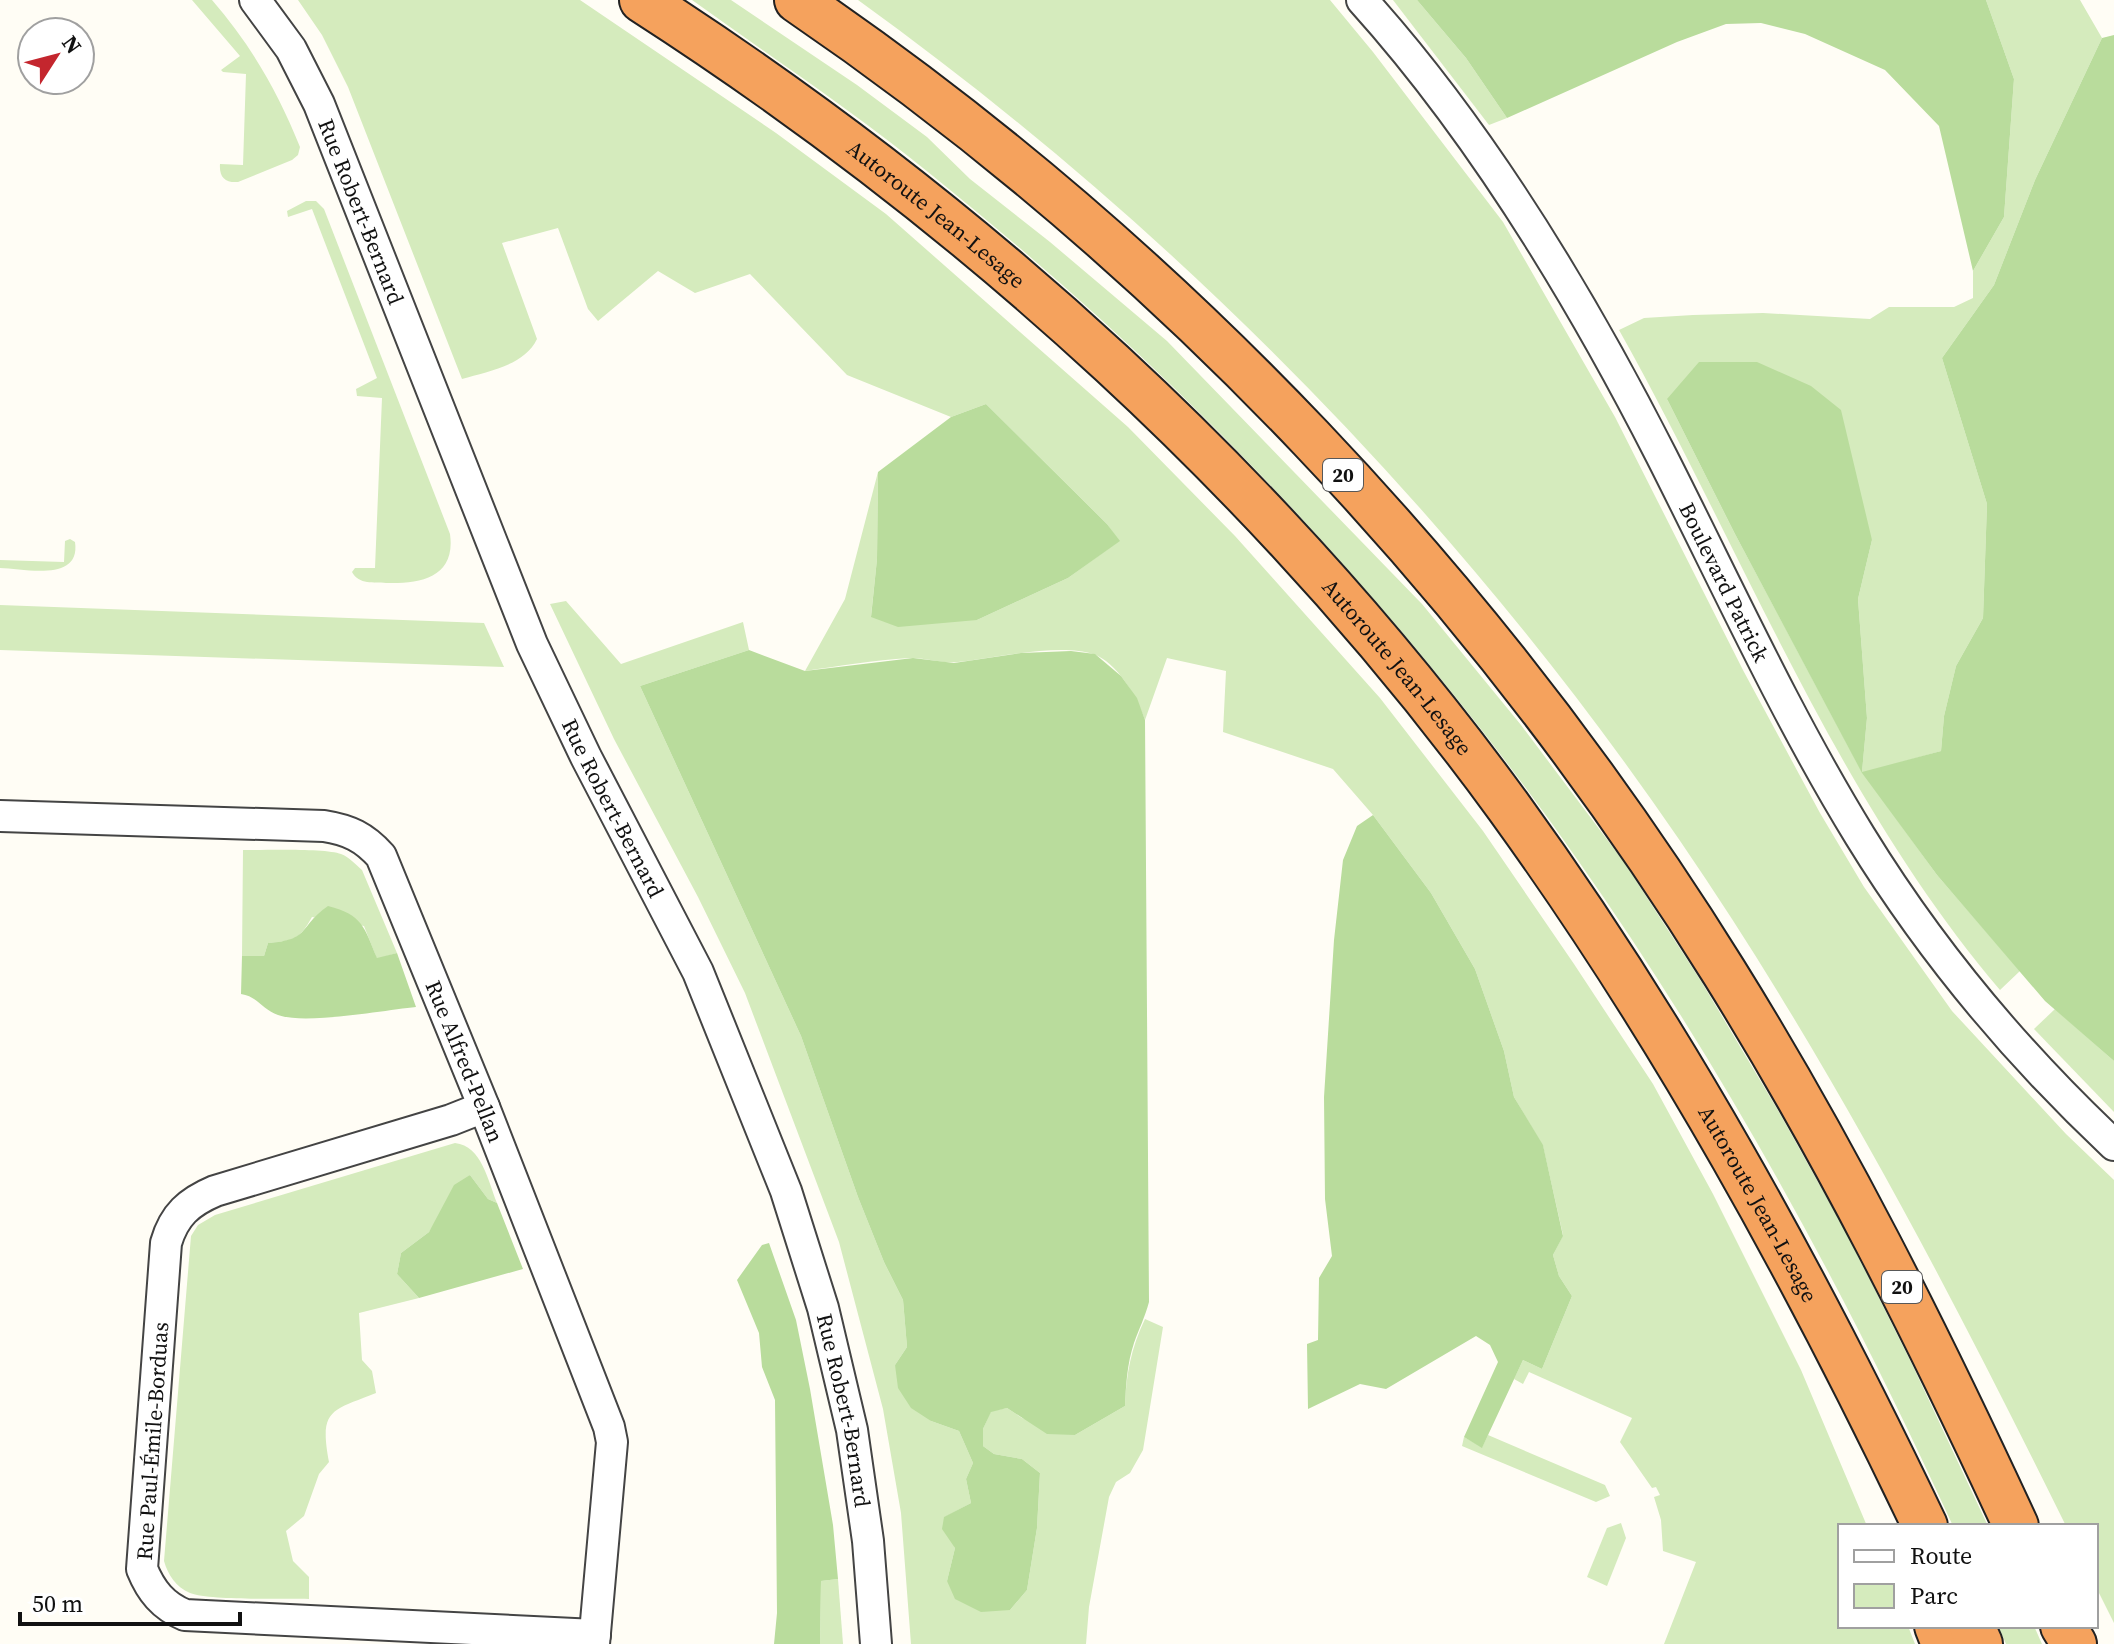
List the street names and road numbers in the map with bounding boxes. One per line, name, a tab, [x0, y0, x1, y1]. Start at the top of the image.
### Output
street label: Rue Robert-Bernard	[311, 114, 412, 309]
street label: Autoroute Jean-Lesage	[841, 133, 1032, 295]
road number: 20	[1323, 459, 1363, 491]
street label: Boulevard Patrick	[1672, 497, 1777, 668]
street label: Autoroute Jean-Lesage	[1316, 572, 1480, 761]
street label: Rue Robert-Bernard	[555, 714, 672, 903]
street label: Rue Alfred-Pellan	[419, 976, 511, 1147]
street label: Autoroute Jean-Lesage	[1692, 1100, 1825, 1307]
road number: 20	[1882, 1271, 1922, 1303]
street label: Rue Robert-Bernard	[810, 1310, 878, 1510]
street label: Rue Paul-Émile-Borduas	[129, 1321, 175, 1561]

